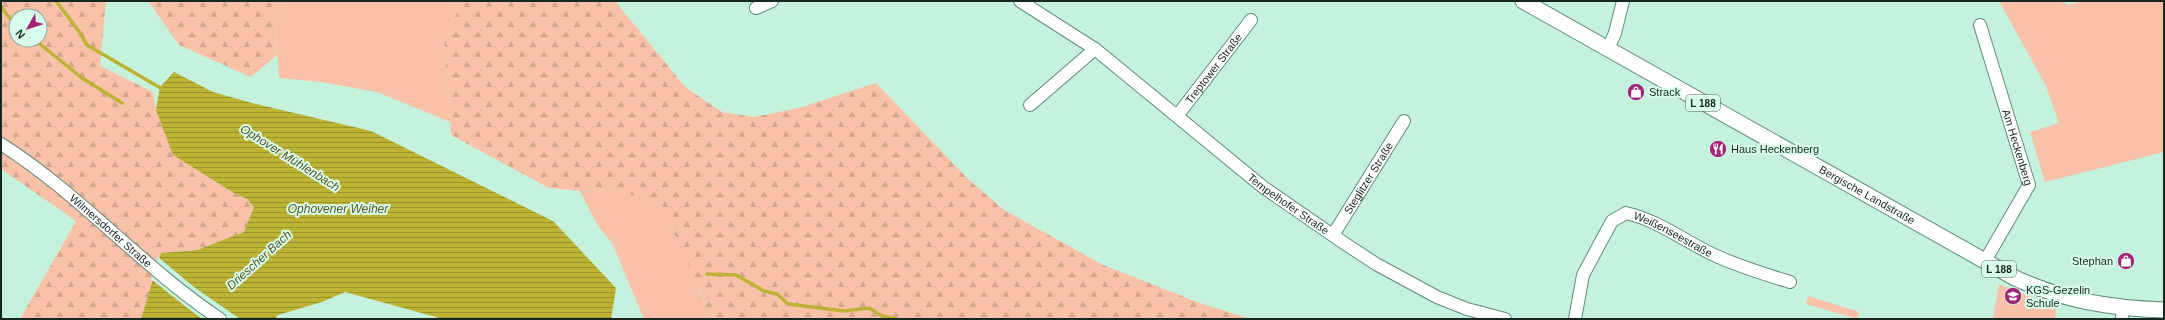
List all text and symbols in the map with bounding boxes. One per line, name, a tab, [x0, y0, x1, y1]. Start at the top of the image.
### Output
north arrow	[8, 8, 48, 48]
text: N	[13, 27, 27, 41]
street label: Treptower Straße	[1183, 31, 1244, 106]
shop icon: Strack	[1626, 82, 1646, 102]
place label: Strack	[1649, 86, 1681, 98]
road number: L 188	[1686, 95, 1720, 111]
street label: Am Heckenberg	[2000, 108, 2035, 187]
water label: Ophover Mühlenbach	[238, 122, 343, 195]
restaurant icon: Haus Heckenberg	[1708, 139, 1728, 159]
street label: Steglitzer Straße	[1342, 140, 1395, 216]
place label: Haus Heckenberg	[1731, 143, 1819, 155]
street label: Bergische Landstraße	[1817, 163, 1917, 226]
street label: Tempelhofer Straße	[1245, 171, 1331, 237]
street label: Wilmersdorfer Straße	[67, 192, 154, 270]
water label: Ophovener Weiher	[288, 202, 389, 216]
street label: Weißenseestraße	[1632, 209, 1714, 259]
water label: Driescher Bach	[224, 227, 294, 293]
shop icon: Stephan	[2116, 251, 2136, 271]
place label: Stephan	[2072, 255, 2113, 267]
road number: L 188	[1982, 261, 2016, 277]
place label: KGS-Gezelin Schule	[2026, 284, 2090, 309]
school or university icon: KGS-Gezelin Schule	[2003, 286, 2023, 306]

